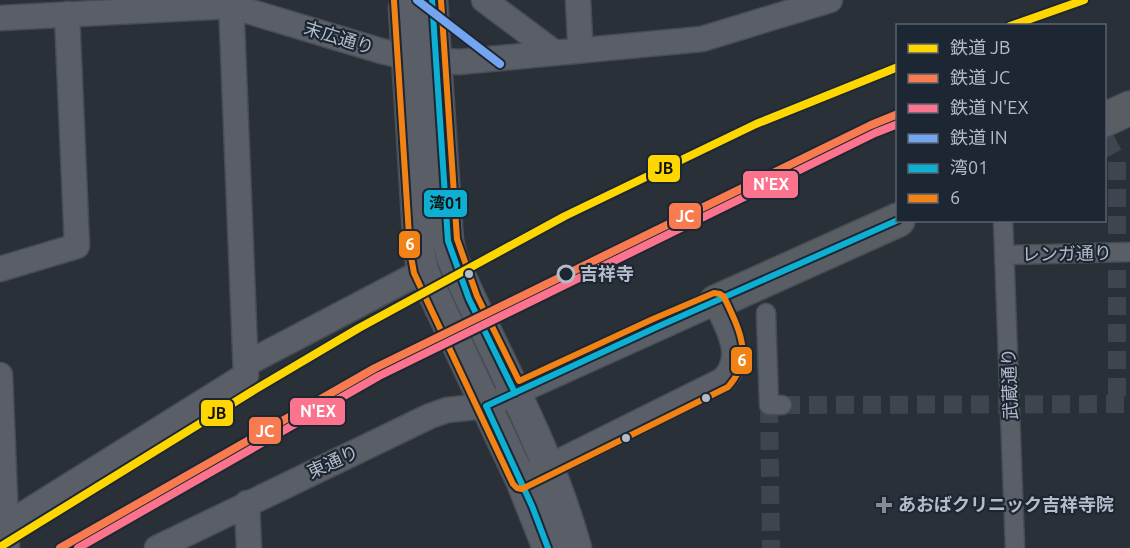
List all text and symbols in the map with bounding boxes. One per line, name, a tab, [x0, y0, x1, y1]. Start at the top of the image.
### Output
street label: 末広通り	[302, 17, 377, 57]
legend	[896, 24, 1106, 222]
text: 鉄道 JB	[950, 37, 1010, 57]
text: 鉄道 JC	[950, 67, 1010, 87]
text: 鉄道 N'EX	[950, 97, 1029, 117]
text: 鉄道 IN	[950, 127, 1008, 147]
line badge: JB	[647, 154, 681, 183]
text: 湾01	[950, 157, 988, 177]
text: JB	[655, 159, 673, 177]
line badge: N'EX	[742, 170, 799, 199]
text: N'EX	[753, 175, 790, 193]
text: 6	[950, 187, 960, 207]
line badge: 湾01	[423, 189, 468, 218]
text: 湾01	[429, 194, 463, 212]
line badge: JC	[668, 202, 702, 230]
text: JC	[676, 207, 694, 225]
line badge: 6	[398, 230, 421, 259]
text: 6	[405, 235, 415, 253]
street label: レンガ通り	[1022, 242, 1112, 264]
place label: 吉祥寺	[580, 263, 634, 283]
marker: 吉祥寺	[557, 265, 575, 283]
unlabelled marker	[463, 268, 475, 280]
line badge: 6	[730, 346, 753, 375]
street label: 武蔵通り	[998, 348, 1020, 420]
text: 6	[737, 351, 747, 369]
unlabelled marker	[700, 392, 712, 404]
line badge: N'EX	[289, 397, 346, 426]
line badge: JB	[200, 399, 234, 427]
text: N'EX	[300, 402, 337, 420]
text: JB	[208, 404, 226, 422]
line badge: JC	[248, 416, 282, 445]
text: JC	[256, 422, 274, 440]
unlabelled marker	[620, 432, 632, 444]
street label: 東通り	[304, 441, 361, 482]
place label: あおばクリニック吉祥寺院	[898, 494, 1114, 514]
marker: あおばクリニック吉祥寺院	[875, 496, 893, 514]

